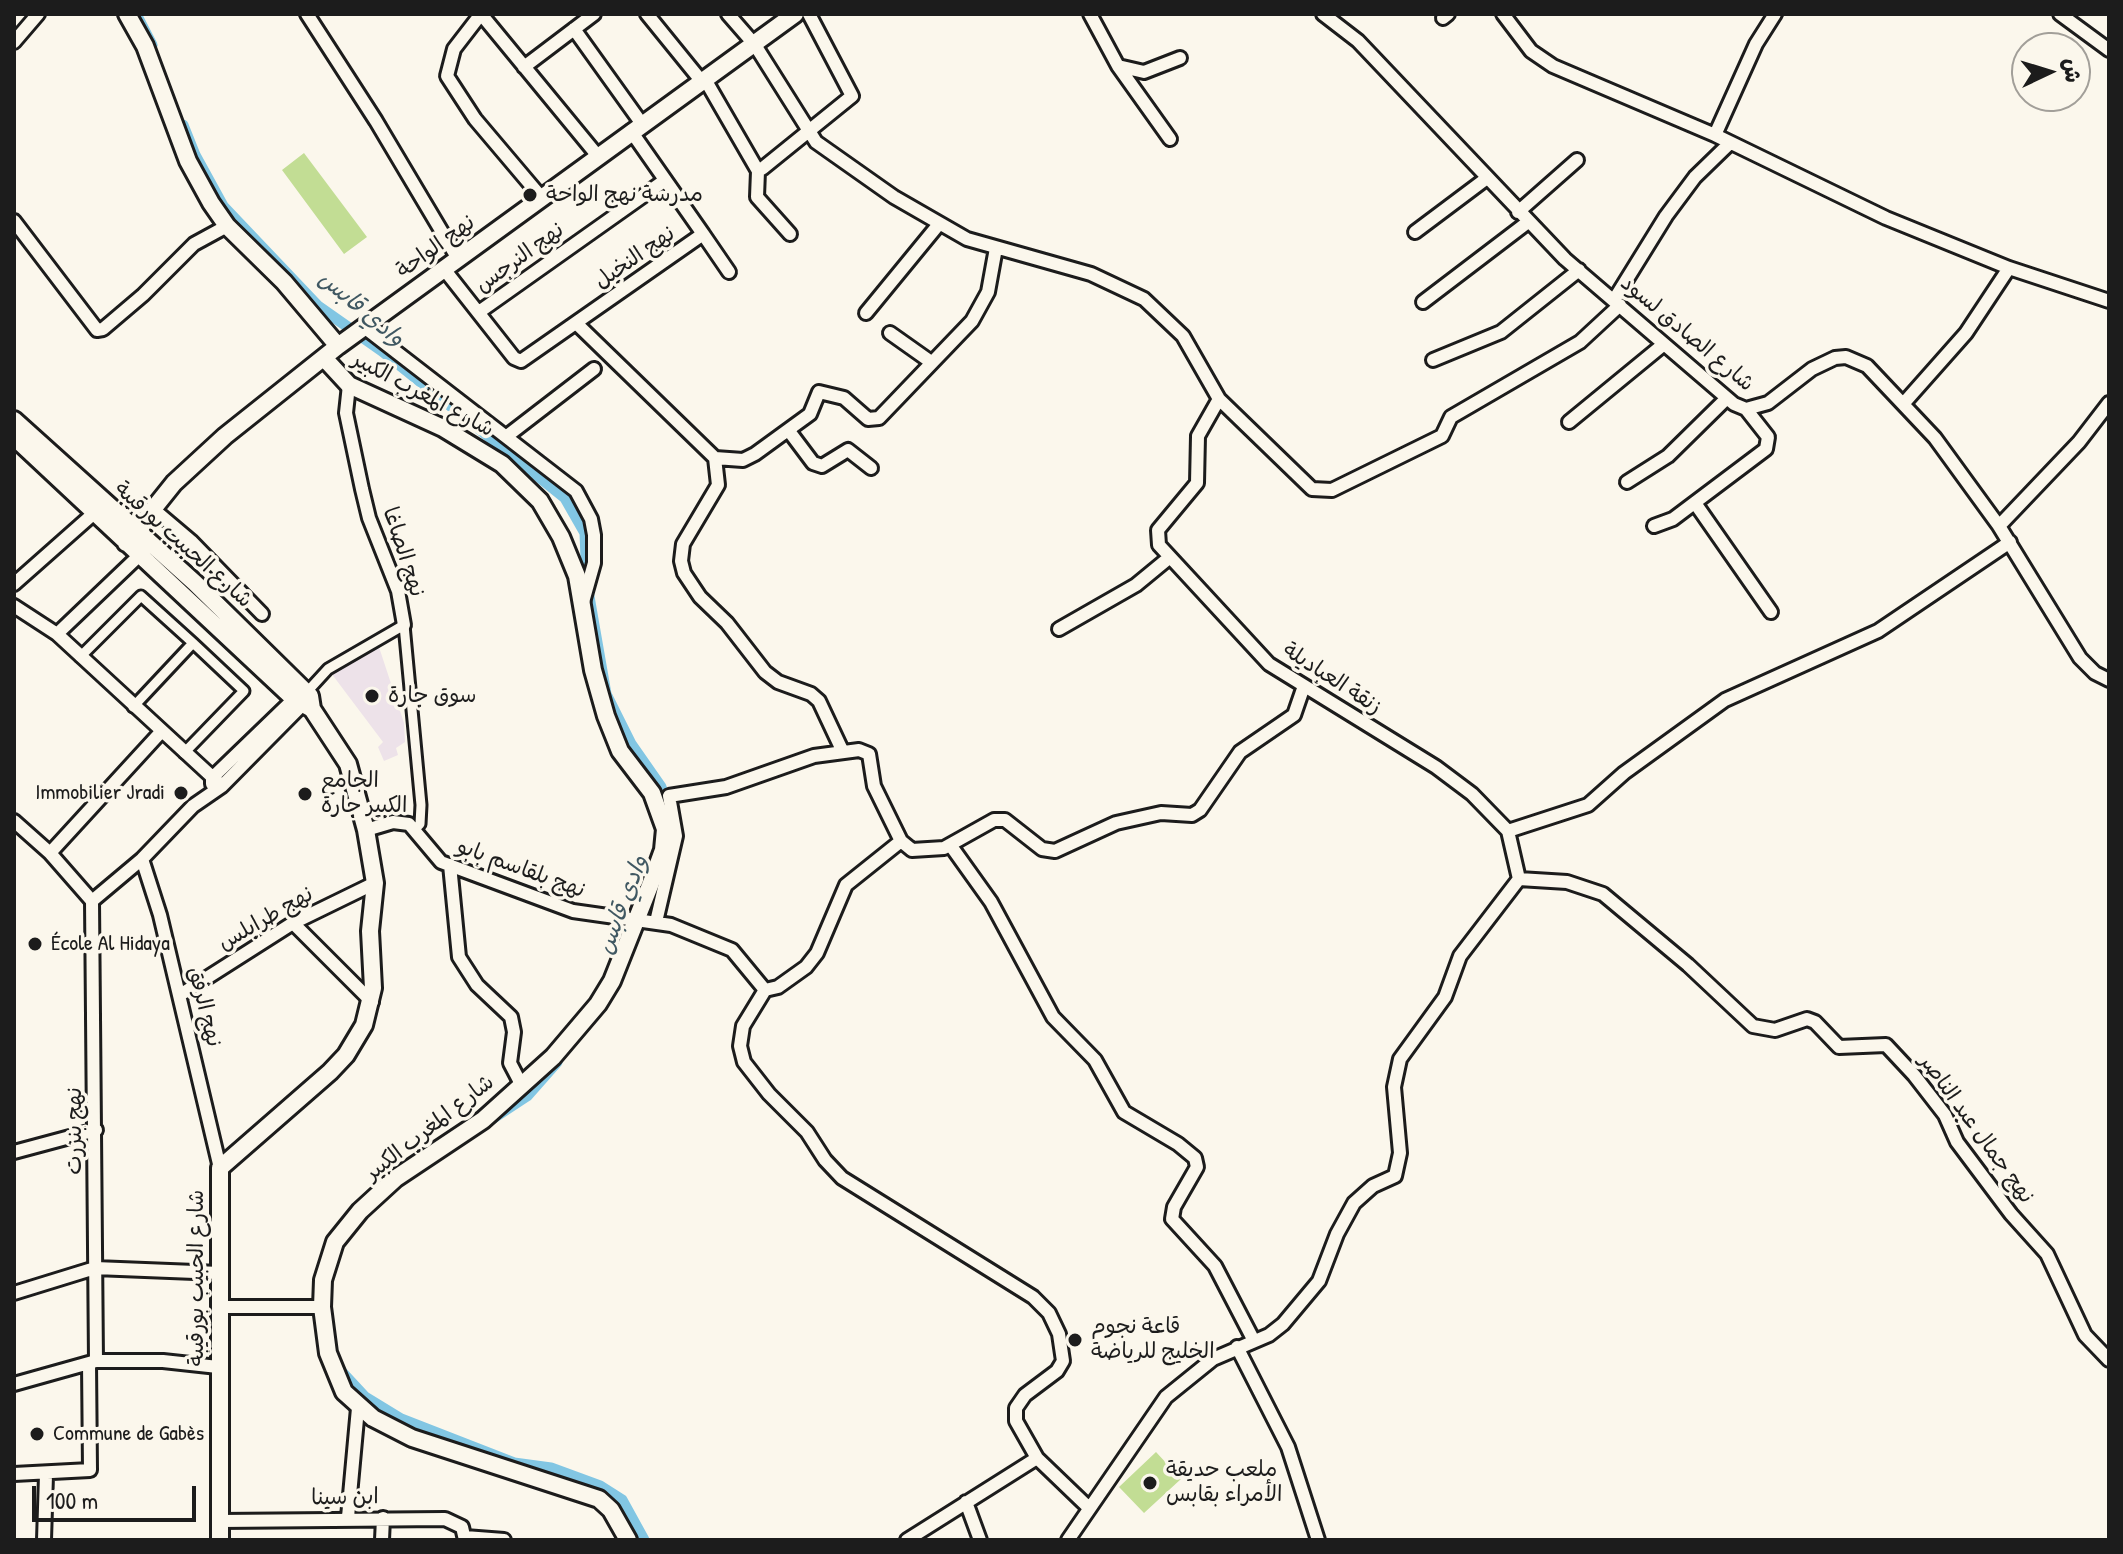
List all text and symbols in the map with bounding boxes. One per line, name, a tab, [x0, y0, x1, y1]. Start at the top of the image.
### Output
north arrow	[2011, 32, 2091, 112]
text: ش	[2057, 57, 2089, 84]
place label: مدرسة نهج الواحة	[546, 182, 703, 208]
marker: مدرسة نهج الواحة	[521, 186, 539, 204]
street label: نهج الواحة	[392, 210, 480, 284]
street label: نهج النرجس	[471, 217, 569, 299]
street label: نهج النخيل	[590, 221, 680, 295]
water label: وادي قابس	[312, 265, 410, 353]
street label: شارع الصادق لسود	[1615, 271, 1759, 397]
street label: شارع المغرب الكبير	[348, 347, 498, 443]
street label: شارع الحبيب بورقيبة	[109, 476, 257, 614]
street label: نهج الصاغا	[376, 504, 430, 600]
street label: زنقة العباديلة	[1278, 637, 1386, 721]
place label: سوق جارة	[388, 683, 476, 709]
marker: سوق جارة	[363, 687, 381, 705]
place label: الجامع الكبير جارة	[321, 768, 407, 820]
place label: Immobilier Jradi	[35, 780, 165, 806]
marker: Immobilier Jradi	[172, 784, 190, 802]
marker: الجامع الكبير جارة	[296, 785, 314, 803]
street label: نهج بلقاسم بابو	[453, 834, 589, 904]
water label: وادي قابس	[591, 852, 655, 958]
street label: نهج طرابلس	[214, 881, 318, 957]
place label: École Al Hidaya	[51, 931, 170, 957]
marker: École Al Hidaya	[26, 935, 44, 953]
street label: نهج الرفق	[181, 964, 227, 1050]
street label: نهج جمال عبد الناصر	[1913, 1049, 2039, 1209]
street label: شارع المغرب الكبير	[360, 1070, 500, 1186]
street label: نهج بنزرت	[62, 1087, 88, 1175]
street label: شارع الحبيب بورقيبة	[184, 1190, 210, 1366]
place label: قاعة نجوم الخليج للرياضة	[1091, 1314, 1215, 1366]
marker: قاعة نجوم الخليج للرياضة	[1066, 1331, 1084, 1349]
place label: Commune de Gabès	[53, 1421, 204, 1447]
marker: Commune de Gabès	[28, 1425, 46, 1443]
place label: ملعب حديقة الأمراء بقابس	[1166, 1457, 1282, 1508]
scale bar	[36, 1470, 200, 1520]
marker: ملعب حديقة الأمراء بقابس	[1141, 1474, 1159, 1492]
text: 100 m	[46, 1484, 98, 1516]
street label: ابن سينا	[311, 1484, 379, 1512]

